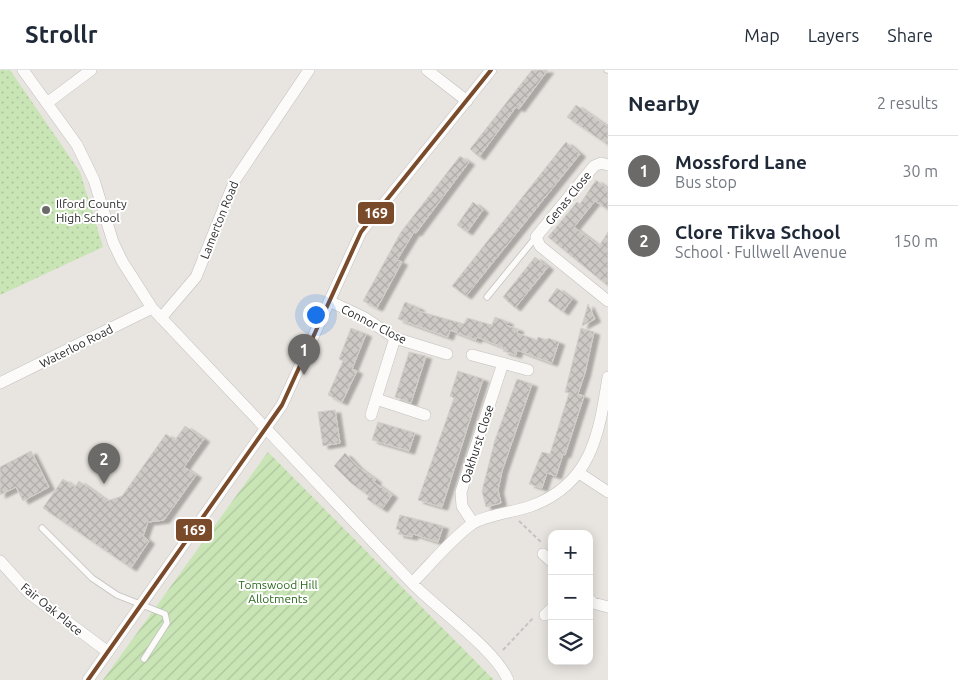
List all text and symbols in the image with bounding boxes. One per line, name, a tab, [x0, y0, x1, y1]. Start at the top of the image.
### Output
text: Strollr	[25, 21, 98, 48]
text: Map	[744, 25, 780, 45]
text: Layers	[808, 25, 859, 45]
text: Share	[887, 25, 933, 45]
text: Nearby	[628, 91, 699, 115]
text: 2 results	[877, 94, 938, 112]
text: Mossford Lane	[675, 151, 807, 173]
text: 1	[639, 162, 649, 180]
text: 30 m	[902, 162, 938, 180]
street label: Genas Close	[543, 169, 593, 227]
text: Bus stop	[675, 173, 737, 191]
street label: Lamerton Road	[197, 179, 241, 261]
place label: Ilford County High School	[56, 197, 127, 224]
line badge: 169	[357, 201, 395, 225]
marker: Ilford County High School	[40, 204, 52, 216]
text: 169	[364, 205, 388, 221]
text: Clore Tikva School	[675, 221, 840, 243]
text: 2	[639, 232, 649, 250]
text: 150 m	[893, 232, 938, 250]
text: School · Fullwell Avenue	[675, 243, 847, 261]
your location	[303, 302, 329, 328]
street label: Connor Close	[339, 302, 409, 346]
street label: Waterloo Road	[37, 322, 115, 370]
pin: 1	[288, 334, 320, 375]
street label: Oakhurst Close	[458, 403, 496, 485]
pin: 2	[88, 443, 120, 484]
line badge: 169	[175, 518, 213, 542]
text: 169	[182, 522, 206, 538]
map controls	[548, 530, 593, 665]
button: +	[548, 530, 593, 575]
button: −	[548, 575, 593, 620]
park label: Tomswood Hill Allotments	[238, 578, 318, 605]
street label: Fair Oak Place	[19, 580, 85, 638]
button: layers	[548, 620, 593, 665]

